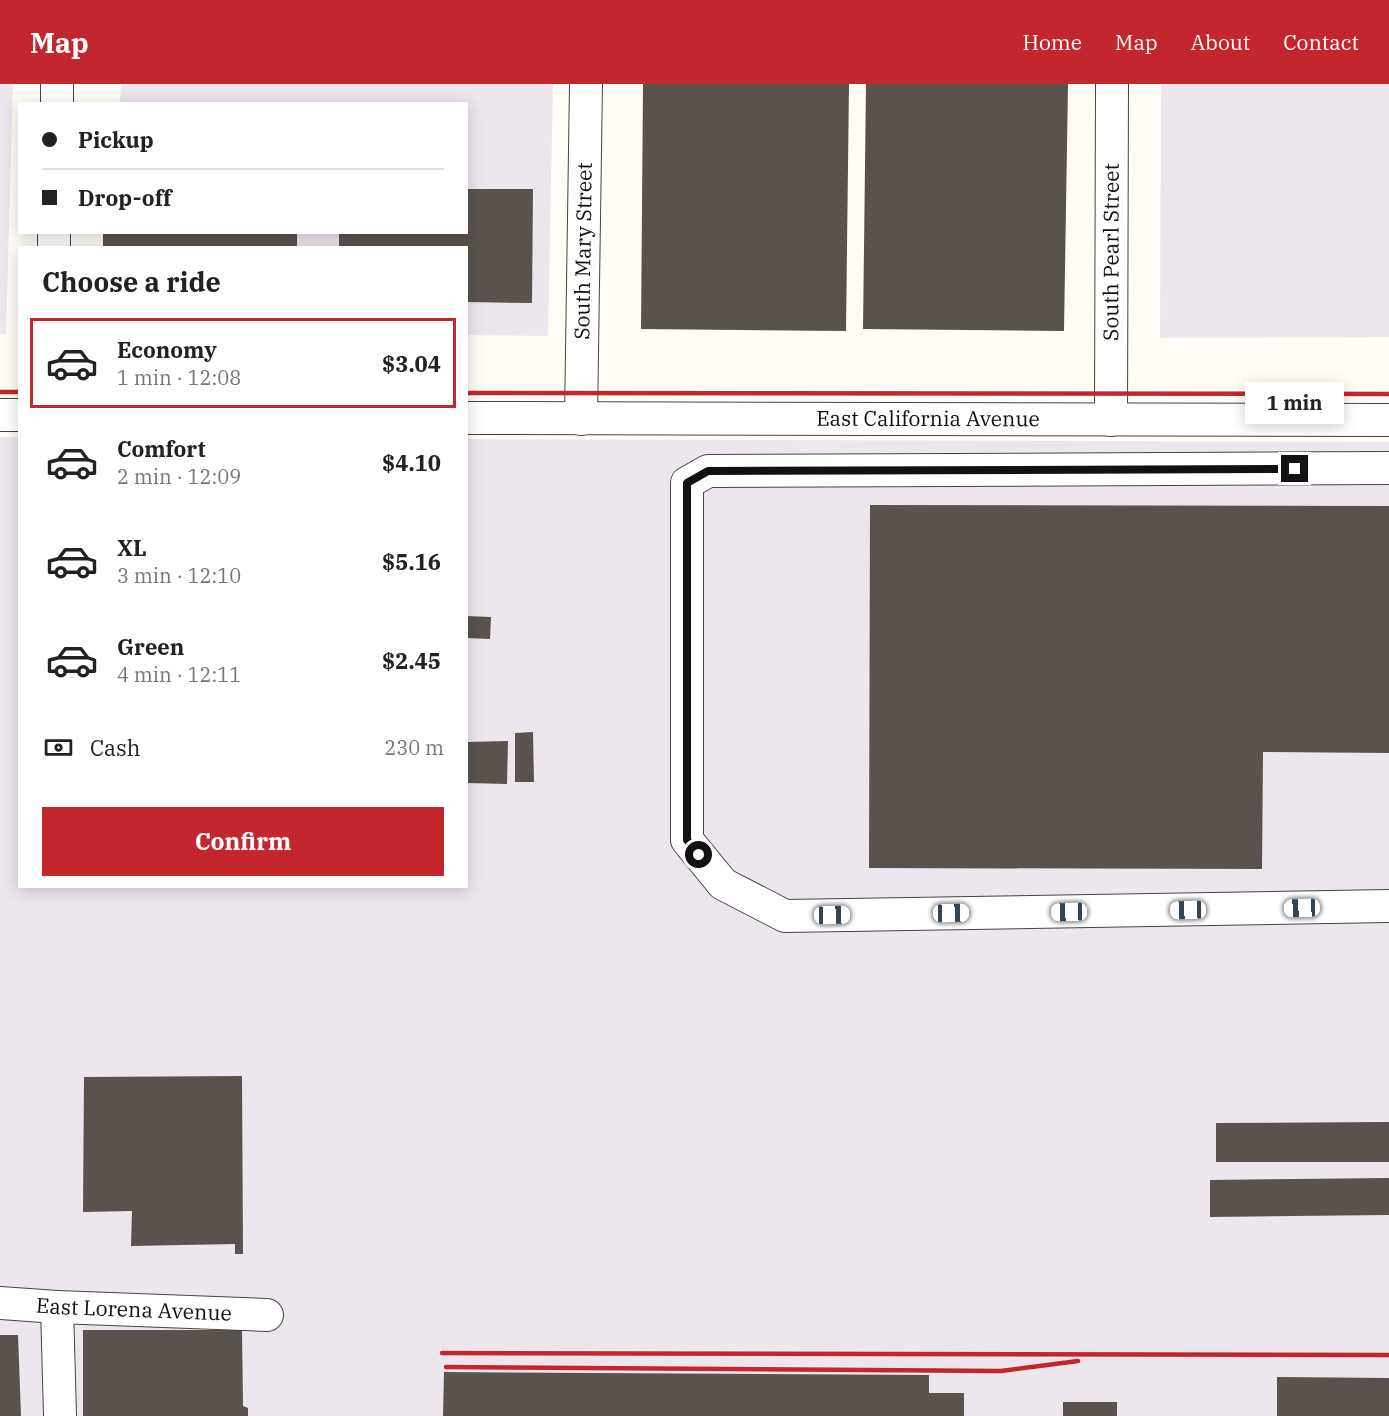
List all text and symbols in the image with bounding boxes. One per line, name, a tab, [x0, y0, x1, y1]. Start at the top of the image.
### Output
text: Map	[30, 24, 89, 61]
text: Home	[1022, 28, 1082, 56]
text: Map	[1115, 28, 1158, 56]
text: About	[1191, 28, 1250, 56]
text: Contact	[1283, 28, 1359, 56]
text: Pickup	[78, 125, 154, 154]
street label: South Mary Street	[567, 162, 598, 340]
street label: South Pearl Street	[1096, 163, 1125, 341]
text: Drop-off	[78, 183, 172, 212]
text: Choose a ride	[42, 264, 221, 299]
text: Economy	[117, 335, 217, 364]
icon: car	[45, 336, 99, 390]
text: $3.04	[382, 349, 441, 378]
text: 1 min · 12:08	[117, 364, 241, 391]
callout: 1 min	[1246, 382, 1344, 424]
text: 1 min	[1267, 389, 1323, 416]
street label: East California Avenue	[816, 404, 1040, 432]
text: Comfort	[117, 434, 206, 463]
icon: car	[45, 435, 99, 489]
text: $4.10	[382, 448, 441, 477]
route end	[1281, 455, 1308, 482]
text: 2 min · 12:09	[117, 463, 241, 490]
text: XL	[117, 533, 147, 562]
icon: car	[45, 534, 99, 588]
text: $5.16	[382, 547, 441, 576]
text: 3 min · 12:10	[117, 562, 241, 589]
text: Green	[117, 632, 184, 661]
icon: car	[45, 633, 99, 687]
text: $2.45	[382, 646, 441, 675]
text: 4 min · 12:11	[117, 661, 241, 688]
icon: cash	[42, 731, 75, 764]
text: Cash	[90, 733, 141, 762]
text: 230 m	[384, 734, 444, 761]
button: Confirm	[42, 807, 444, 876]
route start	[685, 841, 712, 868]
car	[1284, 898, 1320, 918]
car	[1170, 901, 1206, 919]
car	[1051, 903, 1087, 921]
car	[933, 904, 969, 922]
car	[814, 906, 850, 924]
street label: East Lorena Avenue	[35, 1291, 232, 1327]

